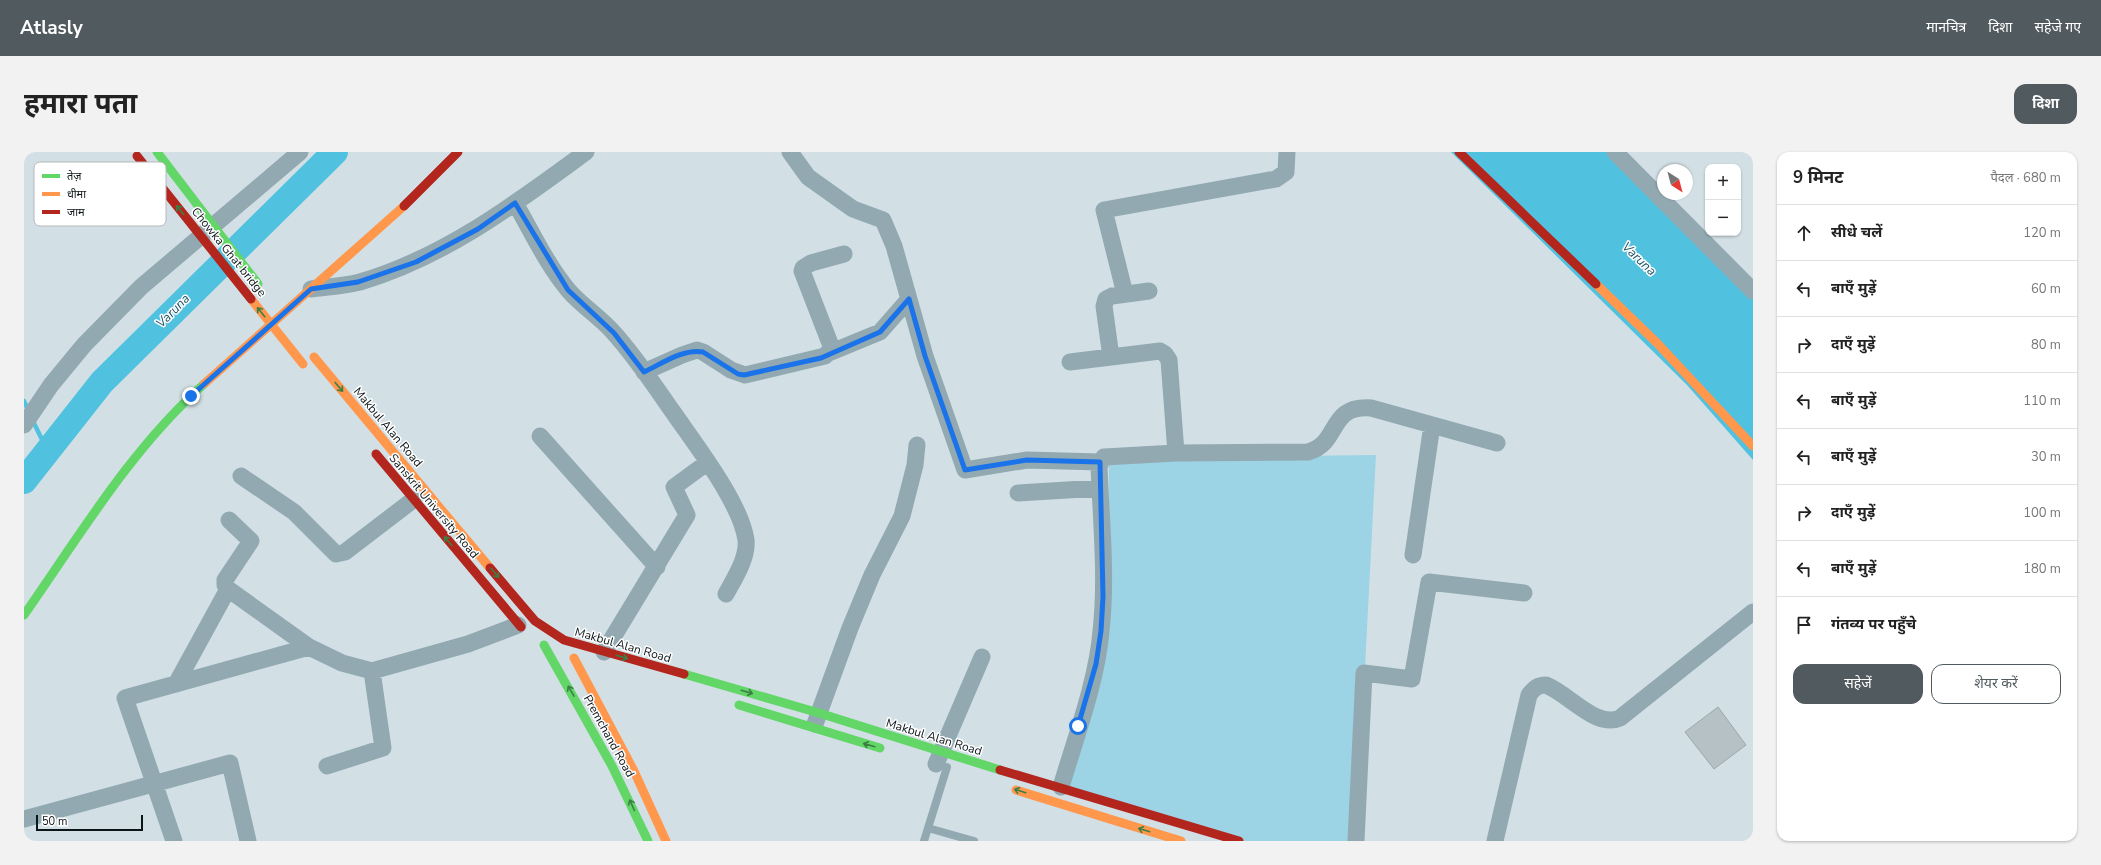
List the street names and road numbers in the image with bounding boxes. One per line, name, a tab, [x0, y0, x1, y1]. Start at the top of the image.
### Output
street label: Chowka Ghat bridge	[188, 204, 270, 300]
street label: Makbul Alan Road	[350, 384, 426, 470]
street label: Sanskrit University Road	[386, 450, 482, 562]
street label: Makbul Alan Road	[573, 624, 673, 666]
street label: Premchand Road	[580, 692, 638, 780]
street label: Makbul Alan Road	[884, 715, 984, 759]

